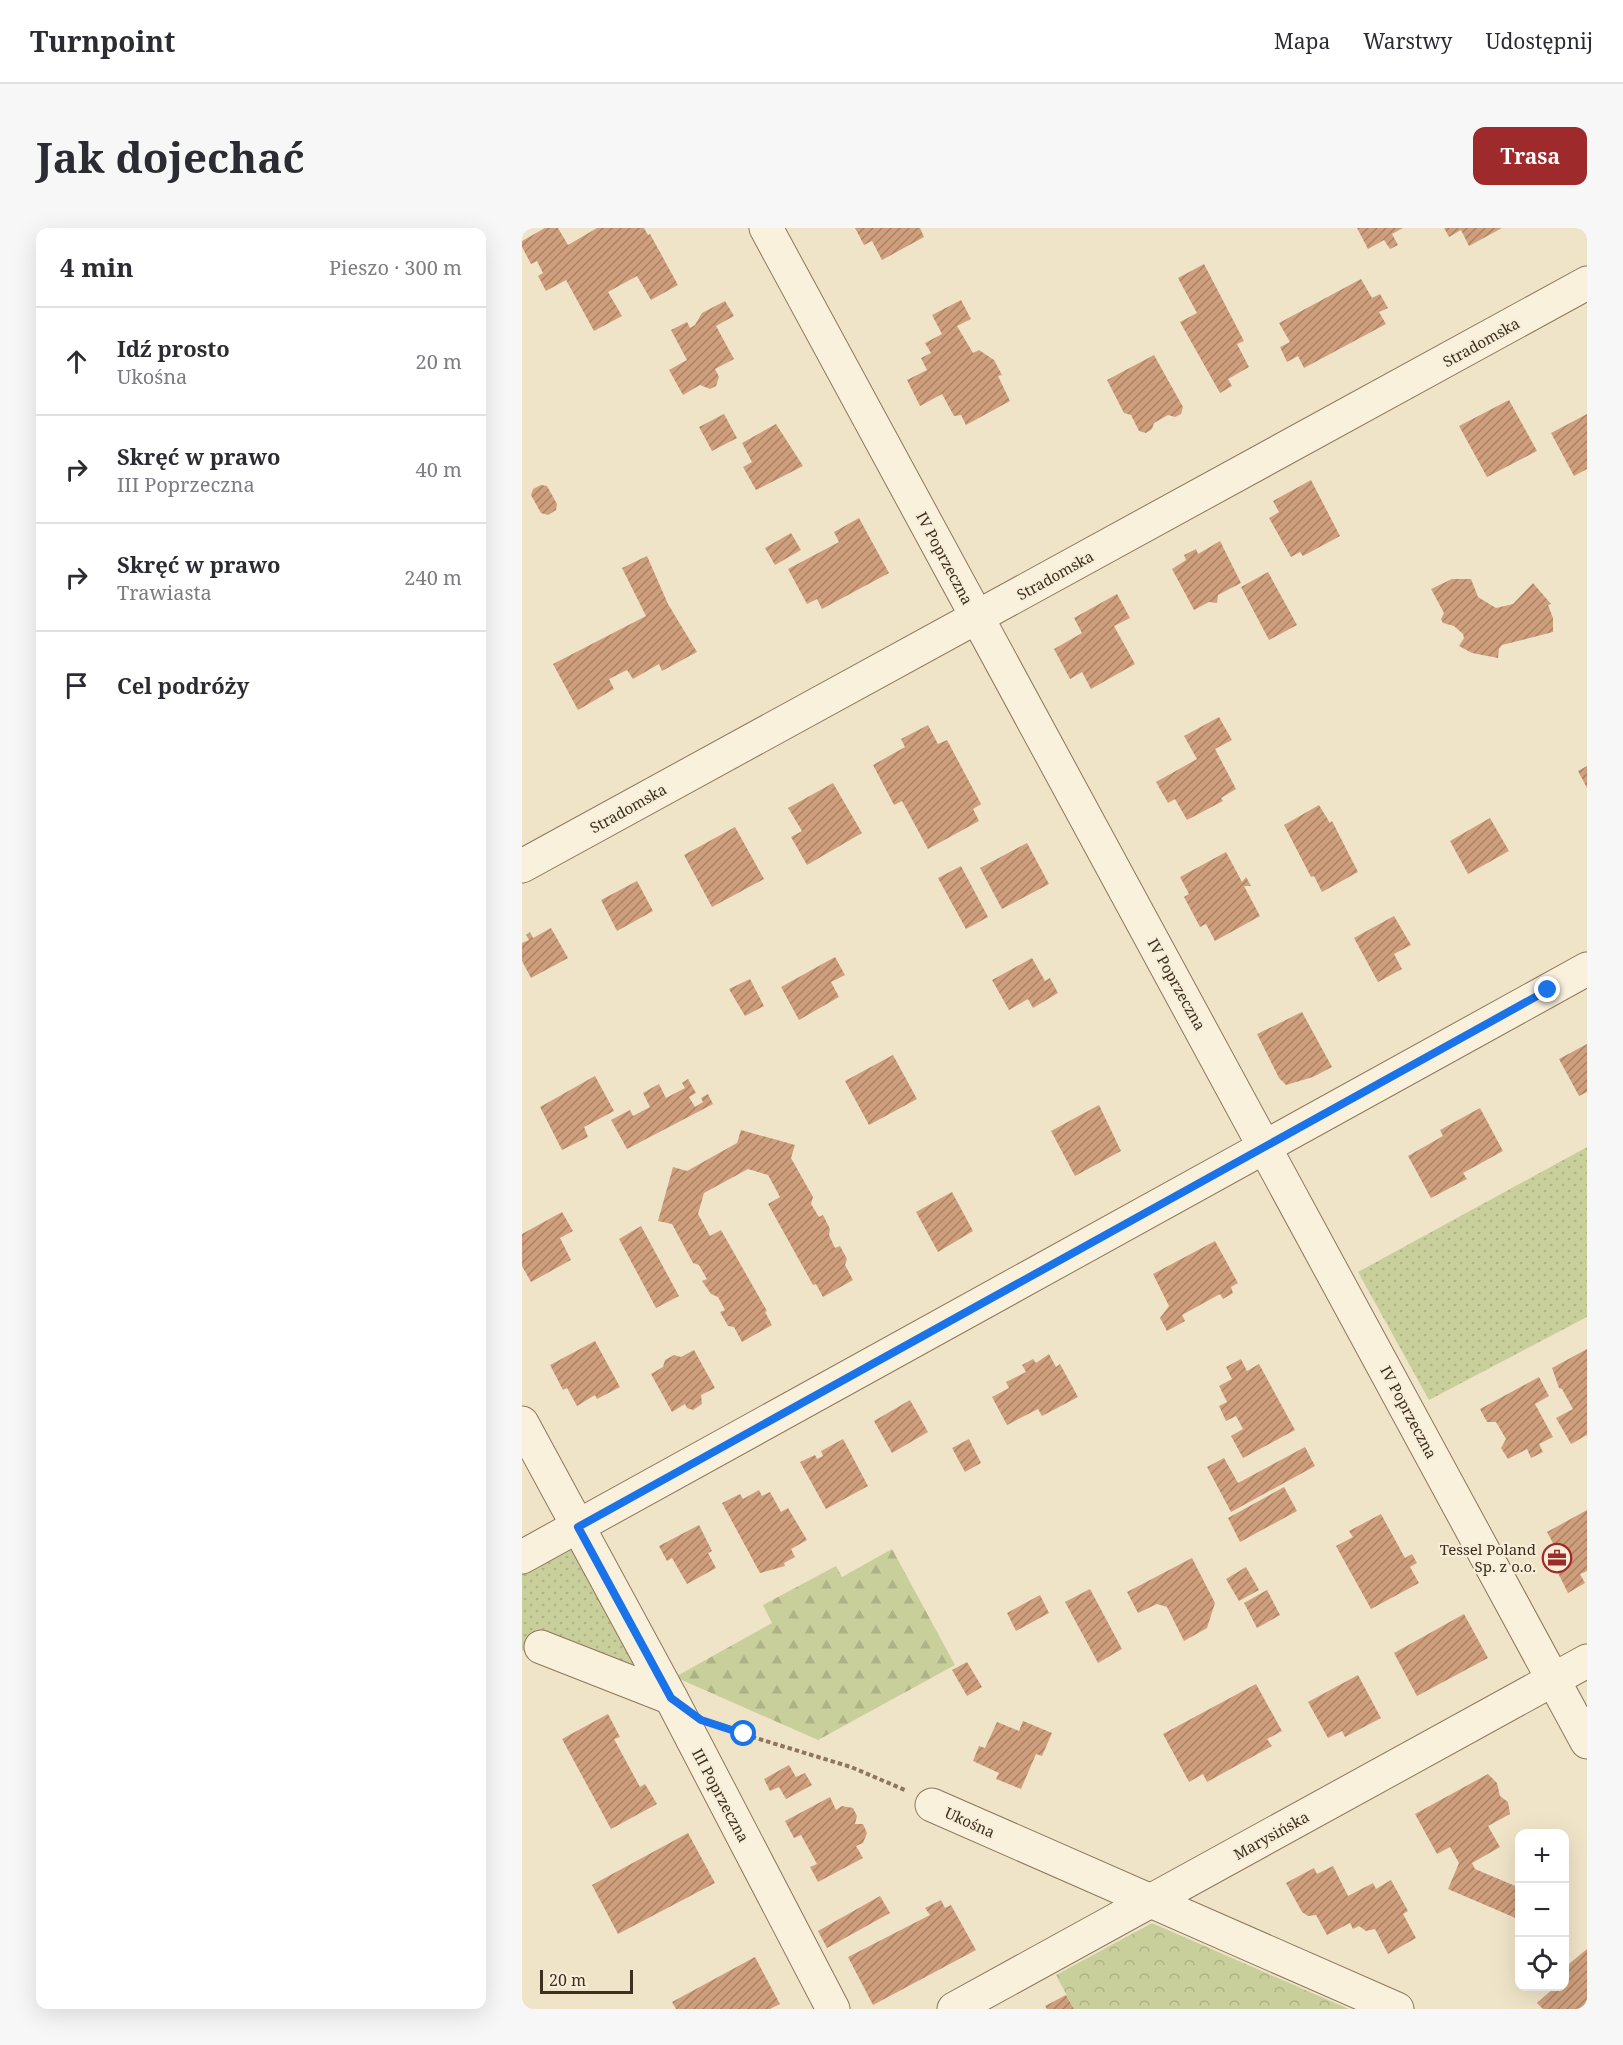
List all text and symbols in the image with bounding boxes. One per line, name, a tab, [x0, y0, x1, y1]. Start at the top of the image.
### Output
text: Turnpoint	[30, 22, 175, 60]
text: Mapa	[1274, 27, 1330, 55]
text: Warstwy	[1363, 27, 1452, 55]
text: Udostępnij	[1485, 27, 1593, 55]
button: Trasa	[1473, 127, 1587, 185]
text: Jak dojechać	[36, 128, 305, 185]
text: 4 min	[60, 249, 134, 285]
text: Pieszo · 300 m	[329, 254, 462, 281]
street label: Stradomska	[1439, 313, 1523, 371]
text: Idź prosto	[117, 333, 230, 363]
icon: ahead	[60, 345, 93, 378]
text: 20 m	[416, 348, 462, 375]
text: Ukośna	[117, 363, 187, 390]
text: Skręć w prawo	[117, 441, 280, 471]
icon: right	[60, 453, 93, 486]
text: 40 m	[416, 456, 462, 483]
text: III Poprzeczna	[117, 471, 255, 498]
street label: IV Poprzeczna	[912, 508, 978, 608]
street label: Stradomska	[1013, 546, 1097, 604]
text: Skręć w prawo	[117, 549, 280, 579]
icon: right	[60, 561, 93, 594]
text: 240 m	[404, 564, 462, 591]
text: Trawiasta	[117, 579, 212, 606]
icon: arrive	[60, 669, 93, 702]
text: Cel podróży	[117, 670, 249, 700]
street label: Stradomska	[586, 779, 670, 837]
street label: IV Poprzeczna	[1143, 934, 1211, 1034]
route end	[1534, 976, 1560, 1002]
street label: IV Poprzeczna	[1376, 1362, 1442, 1462]
place label: Tessel Poland Sp. z o.o.	[1440, 1539, 1536, 1576]
office icon: Tessel Poland Sp. z o.o.	[1541, 1542, 1573, 1574]
route start	[730, 1720, 756, 1746]
street label: III Poprzeczna	[688, 1745, 754, 1845]
street label: Ukośna	[942, 1802, 998, 1842]
street label: Marysińska	[1230, 1806, 1312, 1864]
map controls	[1515, 1829, 1569, 1991]
button: +	[1515, 1829, 1569, 1883]
button: −	[1515, 1883, 1569, 1937]
button: locate	[1515, 1937, 1569, 1991]
scale bar	[540, 1967, 633, 1994]
text: 20 m	[549, 1969, 586, 1991]

